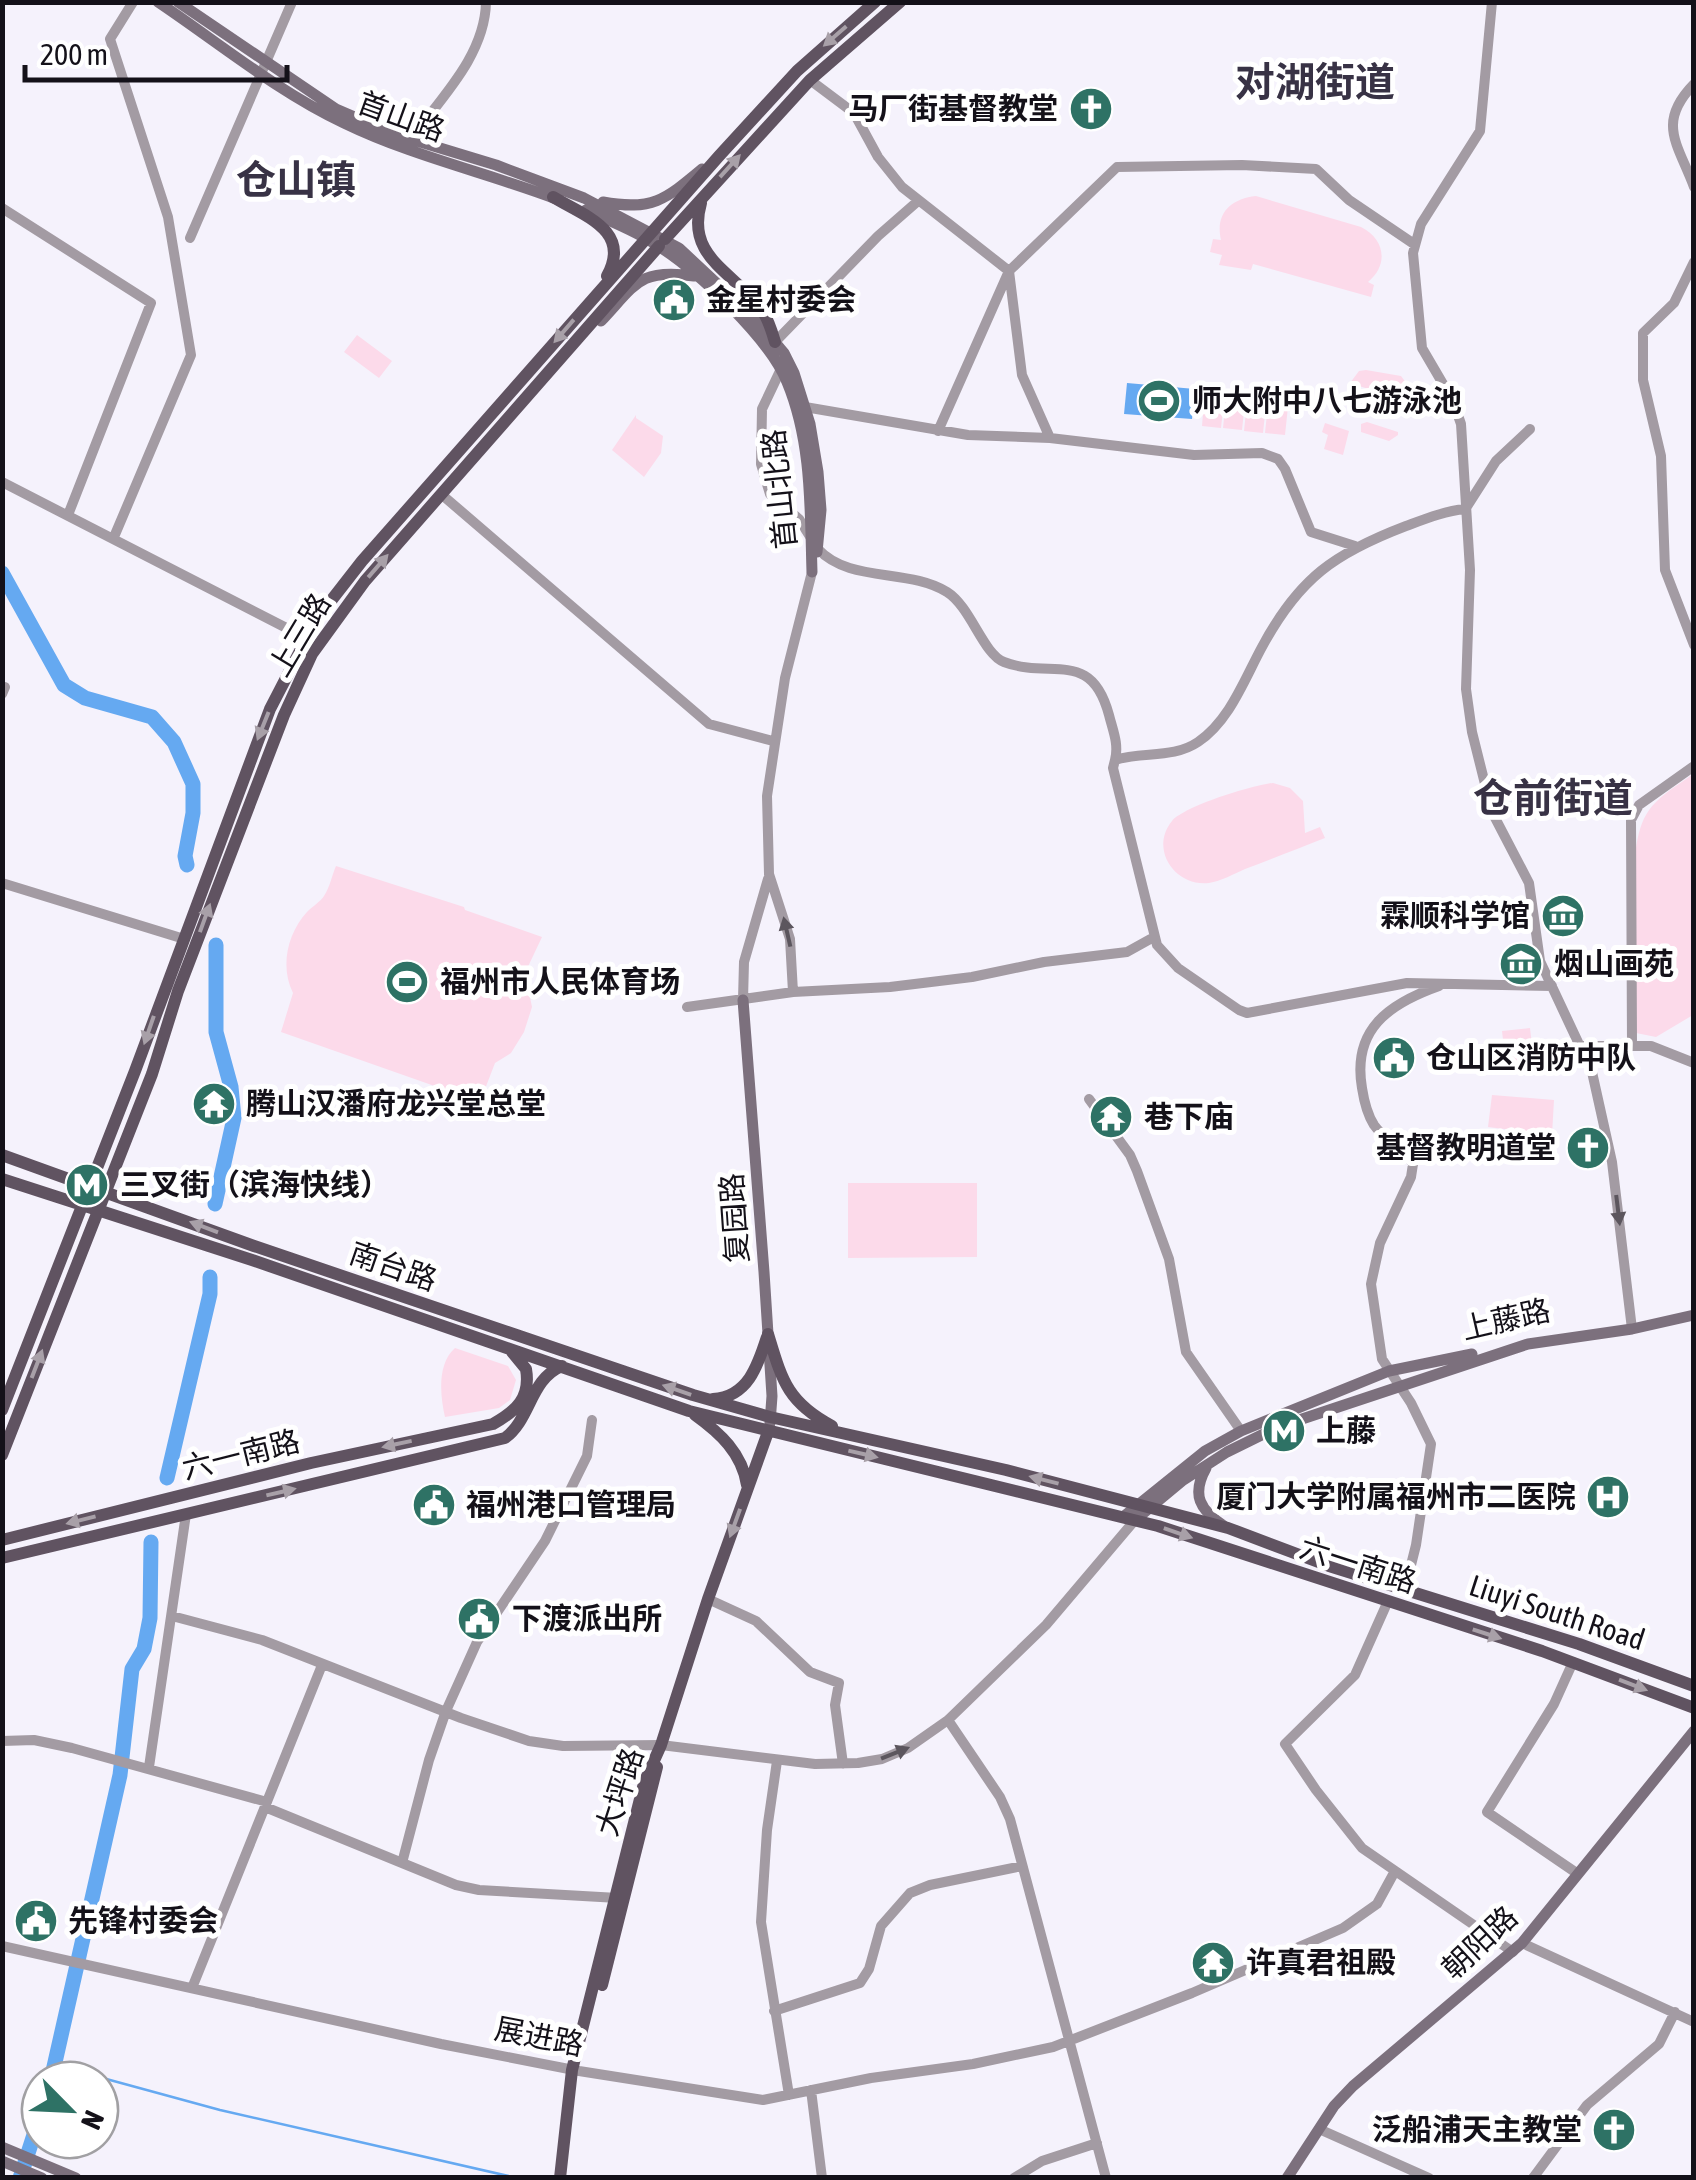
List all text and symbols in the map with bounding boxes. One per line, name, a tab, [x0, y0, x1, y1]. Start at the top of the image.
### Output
scale bar	[25, 20, 288, 82]
one-way arrow	[823, 24, 848, 46]
text: 200 m	[40, 37, 108, 71]
district label: 对湖街道	[1235, 59, 1395, 104]
street label: 首山路	[353, 85, 449, 147]
church icon: 马厂街基督教堂	[1068, 86, 1114, 132]
place label: 马厂街基督教堂	[848, 91, 1058, 125]
one-way arrow	[719, 154, 741, 179]
district label: 仓山镇	[236, 157, 356, 202]
public building icon: 金星村委会	[651, 277, 697, 323]
place label: 金星村委会	[706, 282, 856, 316]
one-way arrow	[554, 318, 576, 343]
sports icon: 师大附中八七游泳池	[1136, 378, 1182, 424]
place label: 师大附中八七游泳池	[1192, 383, 1462, 417]
street label: 首山北路	[756, 428, 802, 551]
one-way arrow	[366, 554, 388, 579]
street label: 上三路	[261, 587, 337, 682]
one-way arrow	[254, 711, 270, 741]
district label: 仓前街道	[1473, 775, 1633, 820]
museum icon: 霖顺科学馆	[1540, 893, 1586, 939]
place label: 霖顺科学馆	[1380, 898, 1530, 932]
one-way arrow	[198, 902, 213, 932]
one-way arrow	[779, 916, 794, 947]
museum icon: 烟山画苑	[1498, 941, 1544, 987]
place label: 烟山画苑	[1554, 946, 1674, 980]
sports icon: 福州市人民体育场	[384, 959, 430, 1005]
place label: 福州市人民体育场	[440, 964, 680, 998]
one-way arrow	[140, 1015, 155, 1045]
public building icon: 仓山区消防中队	[1371, 1035, 1417, 1081]
place label: 仓山区消防中队	[1426, 1040, 1636, 1074]
temple icon: 腾山汉潘府龙兴堂总堂	[191, 1081, 237, 1127]
place label: 腾山汉潘府龙兴堂总堂	[246, 1086, 546, 1120]
temple icon: 巷下庙	[1088, 1094, 1134, 1140]
place label: 巷下庙	[1144, 1099, 1234, 1133]
church icon: 基督教明道堂	[1565, 1125, 1611, 1171]
place label: 基督教明道堂	[1376, 1130, 1556, 1164]
metro station icon: 三叉街（滨海快线）	[64, 1162, 110, 1208]
place label: 三叉街（滨海快线）	[120, 1167, 390, 1201]
street label: 复园路	[714, 1172, 754, 1264]
one-way arrow	[1610, 1194, 1626, 1226]
one-way arrow	[189, 1219, 219, 1234]
street label: 南台路	[345, 1235, 441, 1297]
street label: 上藤路	[1458, 1292, 1553, 1346]
one-way arrow	[30, 1349, 46, 1379]
one-way arrow	[661, 1381, 691, 1396]
metro station icon: 上藤	[1261, 1408, 1307, 1454]
place label: 上藤	[1316, 1413, 1376, 1447]
street label: 六一南路	[178, 1423, 303, 1485]
one-way arrow	[381, 1437, 412, 1453]
one-way arrow	[848, 1447, 879, 1462]
one-way arrow	[1028, 1472, 1059, 1487]
hospital icon: 厦门大学附属福州市二医院	[1585, 1474, 1631, 1520]
place label: 厦门大学附属福州市二医院	[1216, 1479, 1576, 1513]
public building icon: 福州港口管理局	[411, 1482, 457, 1528]
one-way arrow	[266, 1484, 297, 1499]
place label: 福州港口管理局	[466, 1487, 676, 1521]
one-way arrow	[726, 1509, 741, 1539]
one-way arrow	[65, 1513, 96, 1529]
one-way arrow	[1164, 1526, 1194, 1541]
street label: 六一南路	[1296, 1529, 1421, 1599]
street label: Liuyi South Road	[1465, 1568, 1649, 1656]
public building icon: 下渡派出所	[456, 1596, 502, 1642]
place label: 下渡派出所	[512, 1601, 662, 1635]
one-way arrow	[1472, 1627, 1502, 1642]
one-way arrow	[1618, 1678, 1648, 1693]
street label: 大坪路	[589, 1744, 649, 1840]
one-way arrow	[881, 1744, 911, 1760]
public building icon: 先锋村委会	[13, 1898, 59, 1944]
street label: 朝阳路	[1435, 1899, 1524, 1985]
place label: 先锋村委会	[68, 1903, 218, 1937]
temple icon: 许真君祖殿	[1190, 1940, 1236, 1986]
place label: 许真君祖殿	[1246, 1945, 1396, 1979]
street label: 展进路	[492, 2011, 587, 2061]
north arrow	[20, 2060, 120, 2160]
text: N	[75, 2106, 111, 2134]
church icon: 泛船浦天主教堂	[1591, 2107, 1637, 2153]
place label: 泛船浦天主教堂	[1372, 2112, 1582, 2146]

